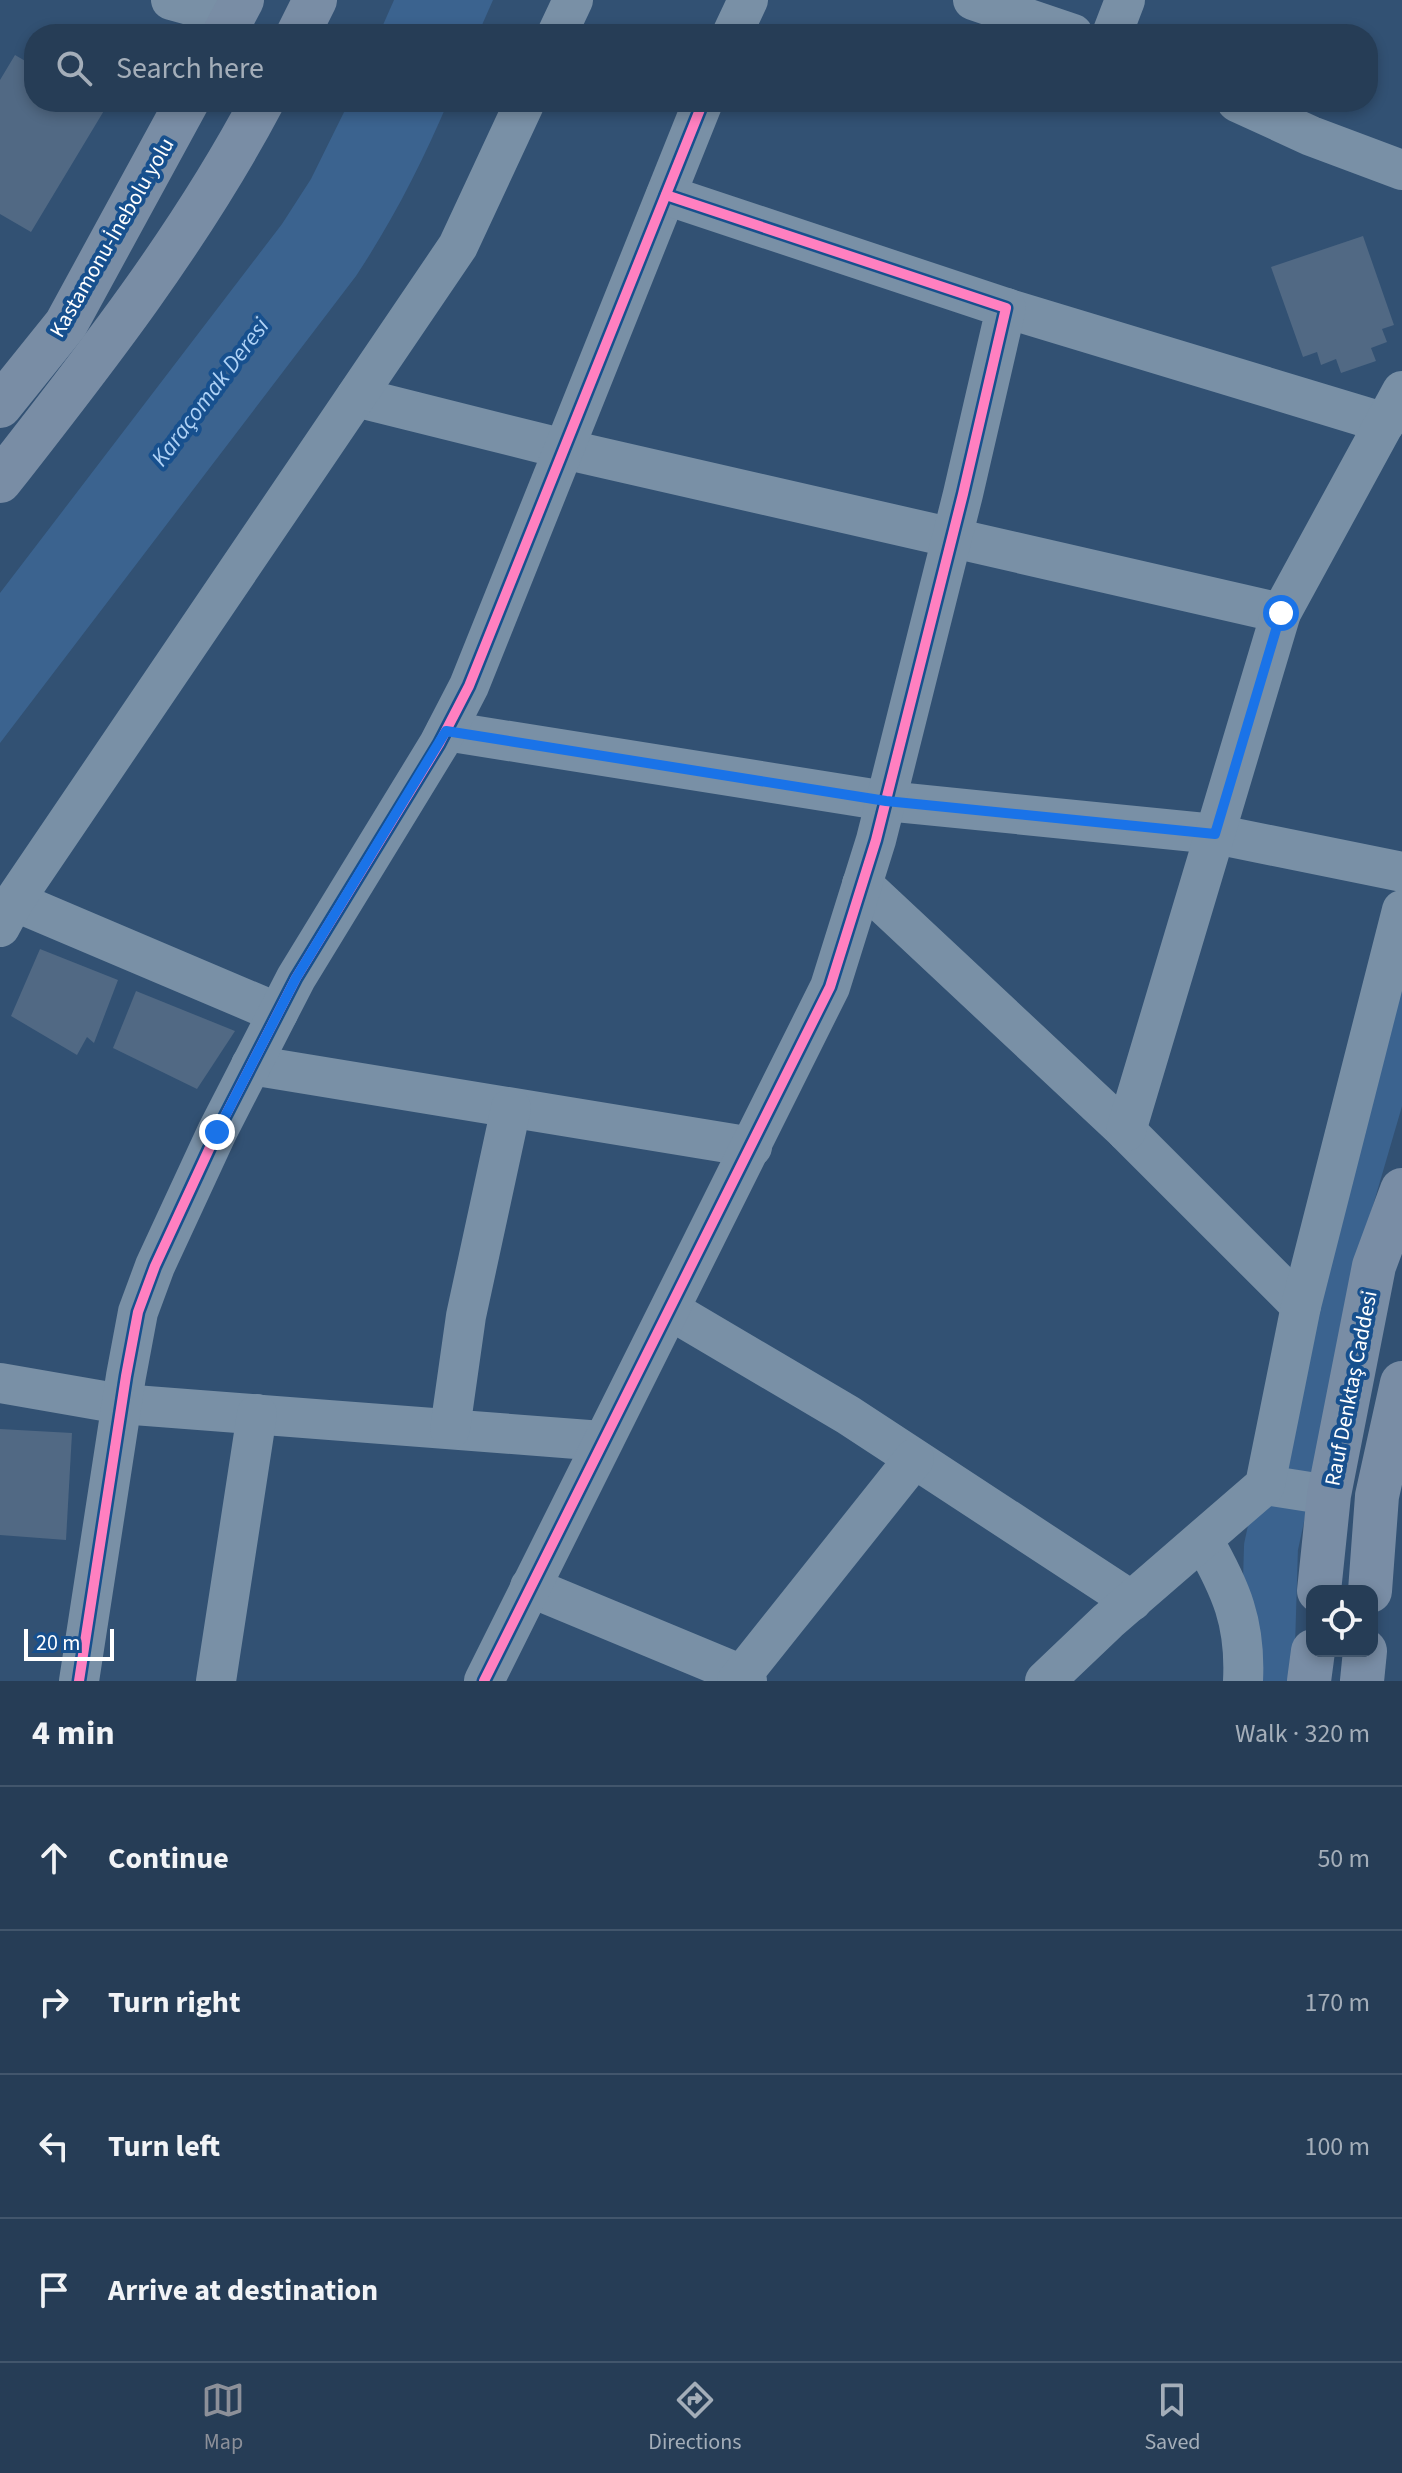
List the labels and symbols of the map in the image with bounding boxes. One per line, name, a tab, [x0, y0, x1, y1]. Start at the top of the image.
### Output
street label: Kastamonu-İnebolu yolu	[41, 132, 182, 343]
water label: Karaçomak Deresi	[143, 310, 278, 474]
route start	[1263, 595, 1299, 631]
route end	[199, 1114, 235, 1150]
street label: Rauf Denktaş Caddesi	[1316, 1288, 1386, 1489]
scale bar	[24, 1625, 114, 1661]

